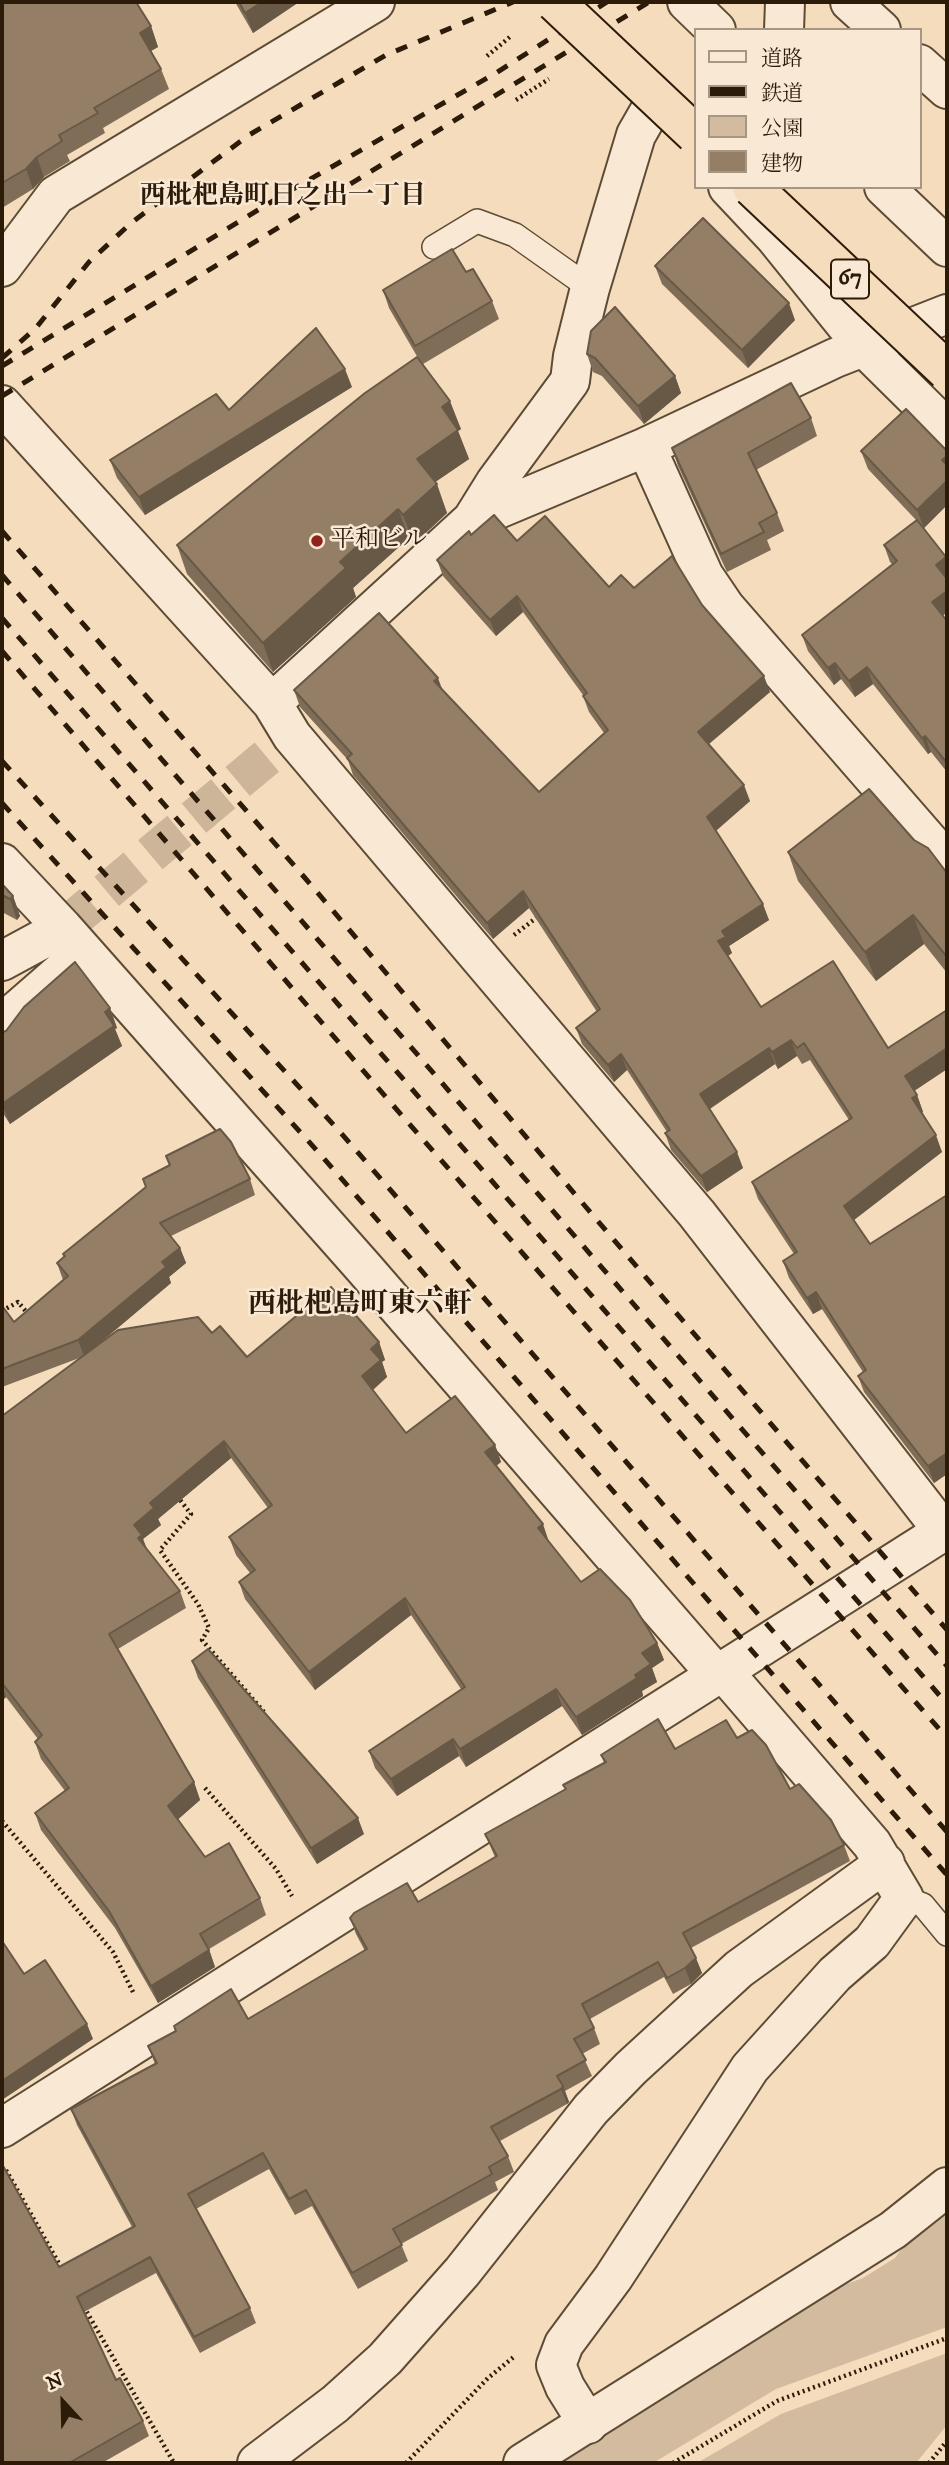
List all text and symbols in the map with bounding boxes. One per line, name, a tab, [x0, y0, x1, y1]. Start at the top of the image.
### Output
legend	[694, 28, 921, 189]
text: 道路	[761, 46, 803, 72]
text: 鉄道	[761, 81, 803, 107]
text: 公園	[761, 116, 803, 142]
text: 建物	[761, 151, 803, 177]
district label: 西枇杷島町日之出一丁目	[140, 182, 426, 214]
road number: 67	[831, 260, 869, 298]
place label: 平和ビル	[331, 527, 427, 555]
marker: 平和ビル	[309, 533, 325, 549]
district label: 西枇杷島町東六軒	[248, 1289, 472, 1323]
north arrow	[28, 2367, 98, 2437]
text: N	[43, 2368, 66, 2396]

